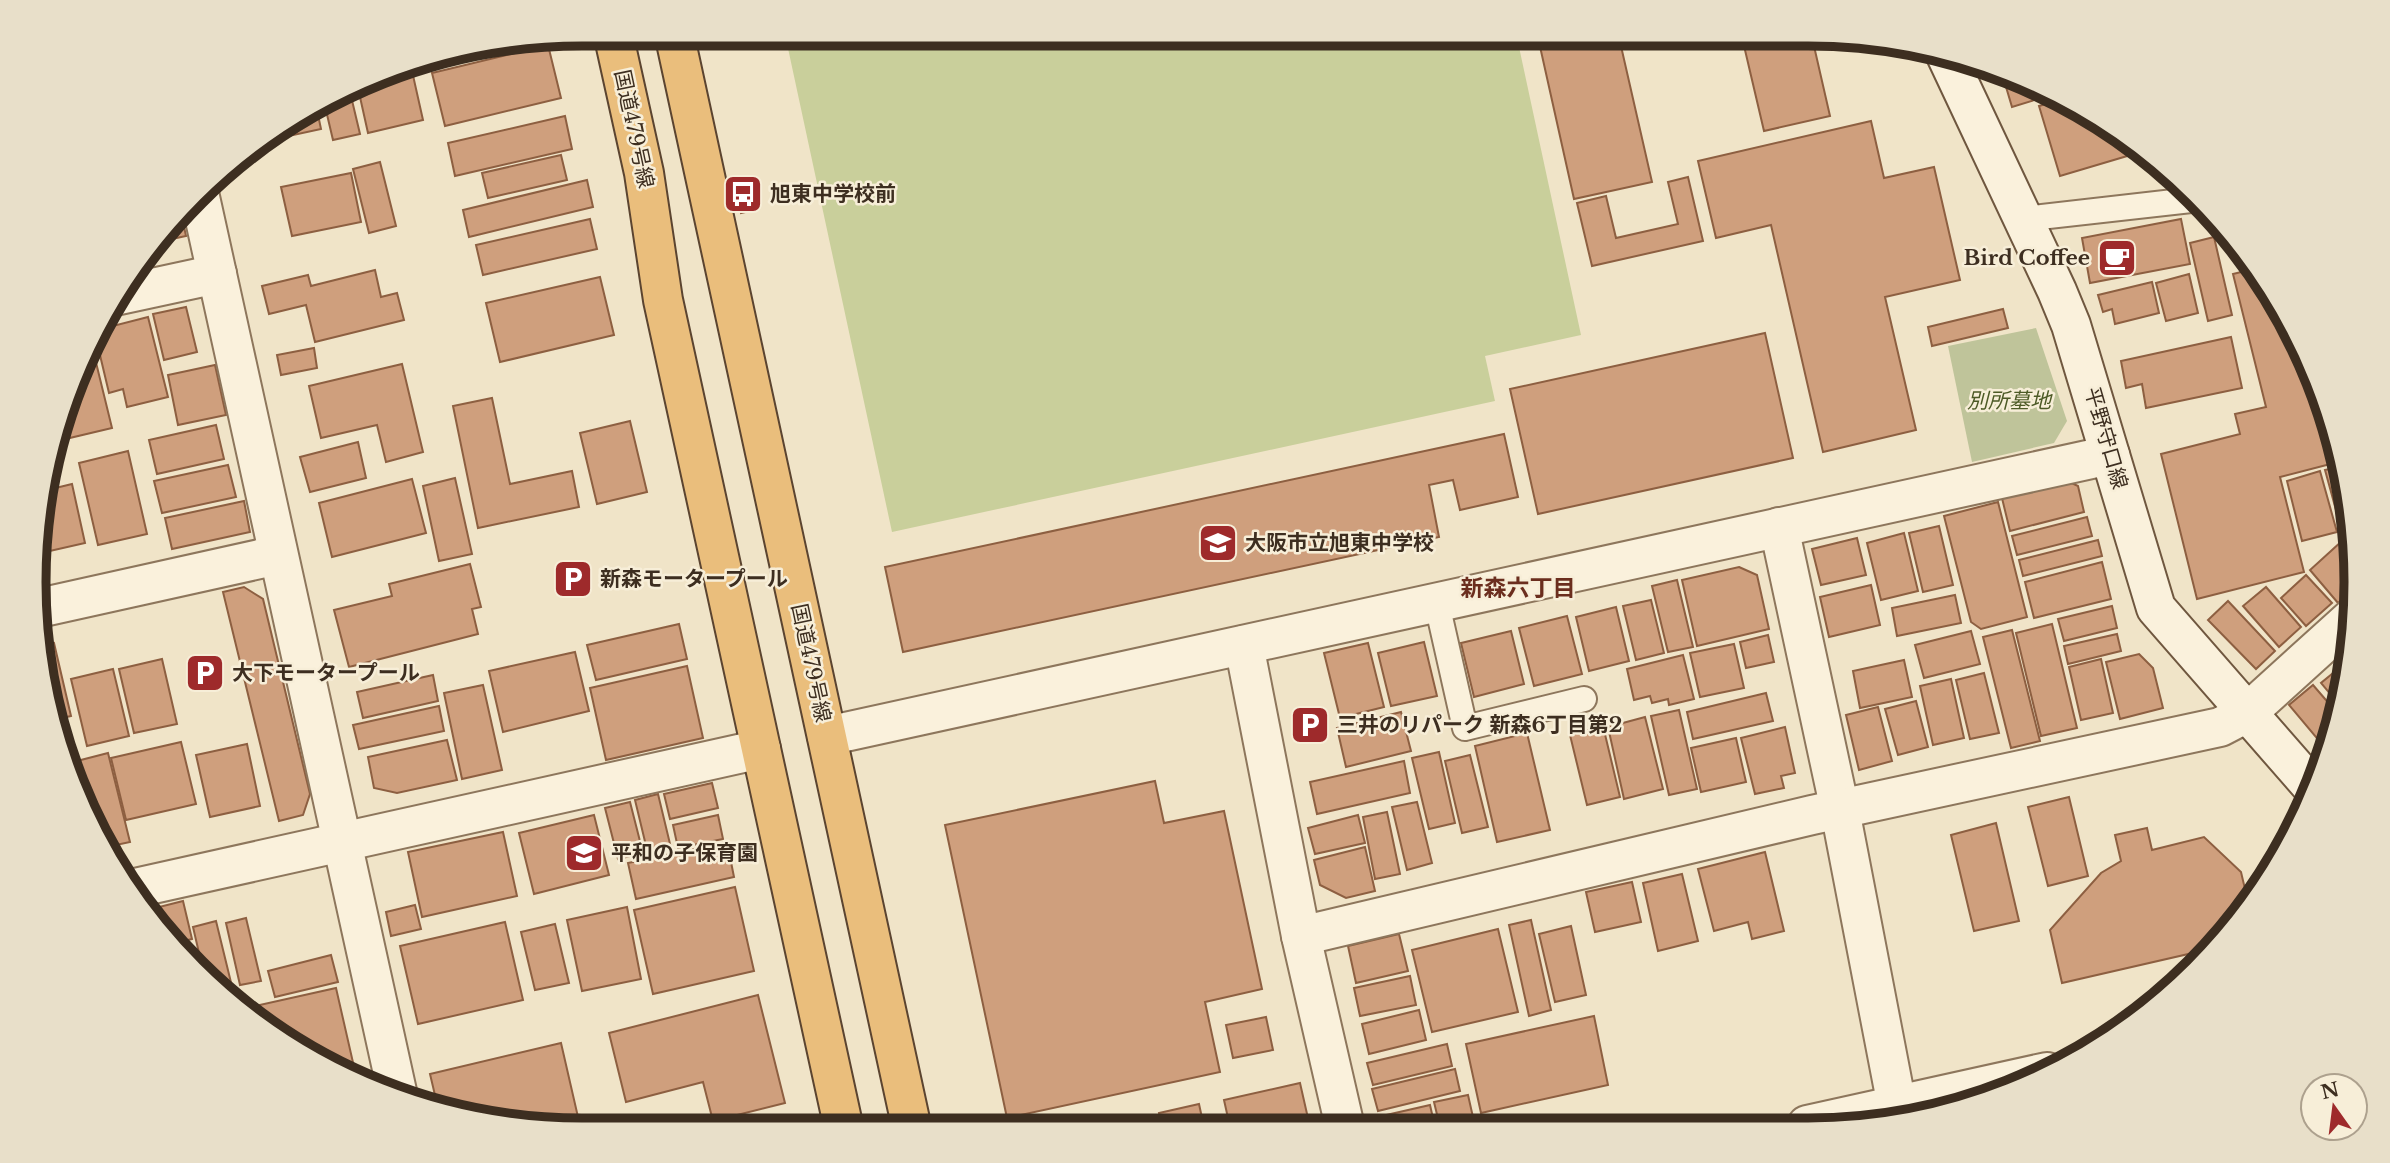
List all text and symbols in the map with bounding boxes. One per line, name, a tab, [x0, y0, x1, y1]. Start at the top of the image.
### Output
street label: 国道479号線	[609, 67, 659, 191]
bus stop icon: 旭東中学校前	[722, 173, 764, 215]
place label: 旭東中学校前	[770, 181, 896, 207]
cafe icon: Bird Coffee	[2096, 237, 2138, 279]
place label: Bird Coffee	[1964, 245, 2090, 271]
street label: 平野守口線	[2079, 384, 2133, 492]
park label: 別所墓地	[1967, 388, 2053, 414]
school or university icon: 大阪市立旭東中学校	[1197, 522, 1239, 564]
place label: 大阪市立旭東中学校	[1245, 530, 1434, 556]
parking icon: 新森モータープール	[552, 558, 594, 600]
place label: 新森モータープール	[600, 566, 788, 592]
district label: 新森六丁目	[1461, 574, 1576, 602]
street label: 国道479号線	[786, 601, 836, 725]
parking icon: 大下モータープール	[184, 652, 226, 694]
place label: 大下モータープール	[232, 660, 420, 686]
parking icon: 三井のリパーク 新森6丁目第2	[1289, 704, 1331, 746]
place label: 三井のリパーク 新森6丁目第2	[1337, 712, 1622, 738]
school or university icon: 平和の子保育園	[563, 832, 605, 874]
place label: 平和の子保育園	[611, 840, 758, 866]
north arrow	[2299, 1072, 2369, 1142]
text: N	[2319, 1078, 2342, 1104]

